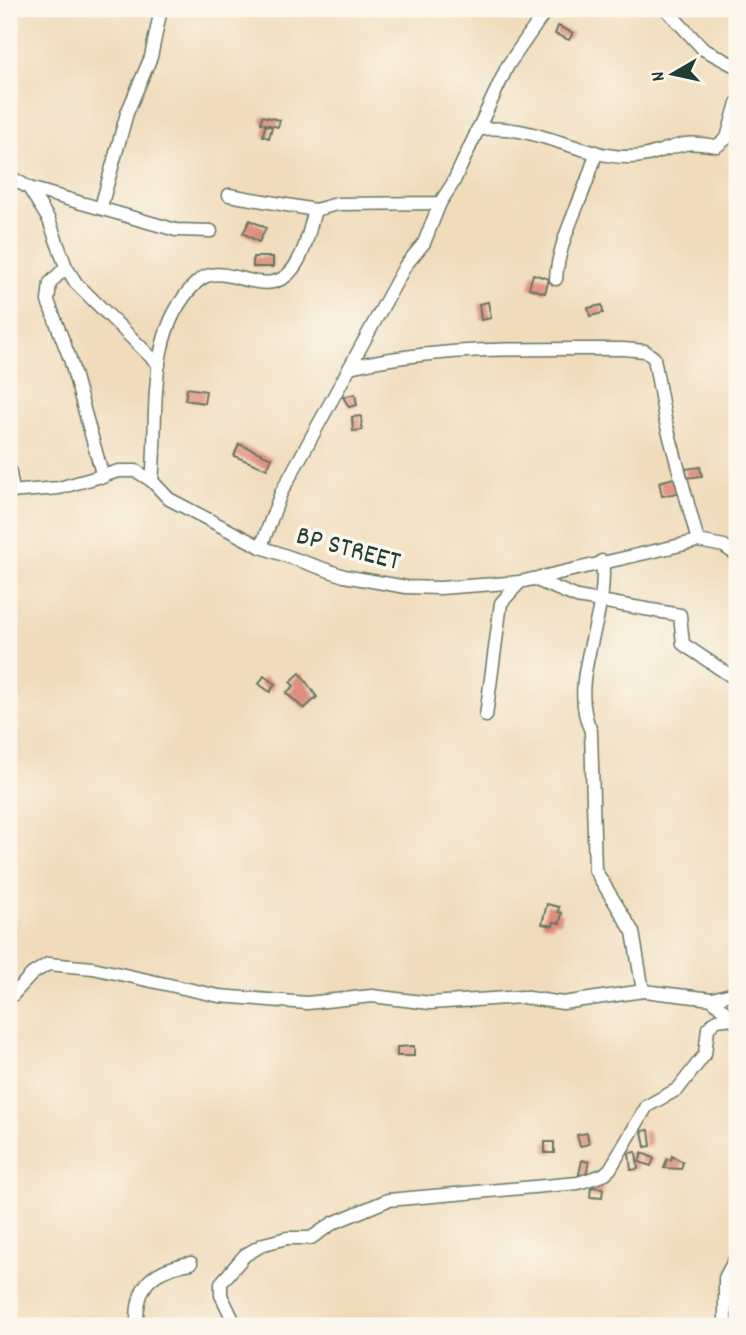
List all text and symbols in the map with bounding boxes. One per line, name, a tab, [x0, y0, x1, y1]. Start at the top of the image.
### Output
north arrow	[638, 38, 708, 108]
text: N	[646, 69, 674, 83]
street label: BP STREET	[291, 518, 404, 584]

